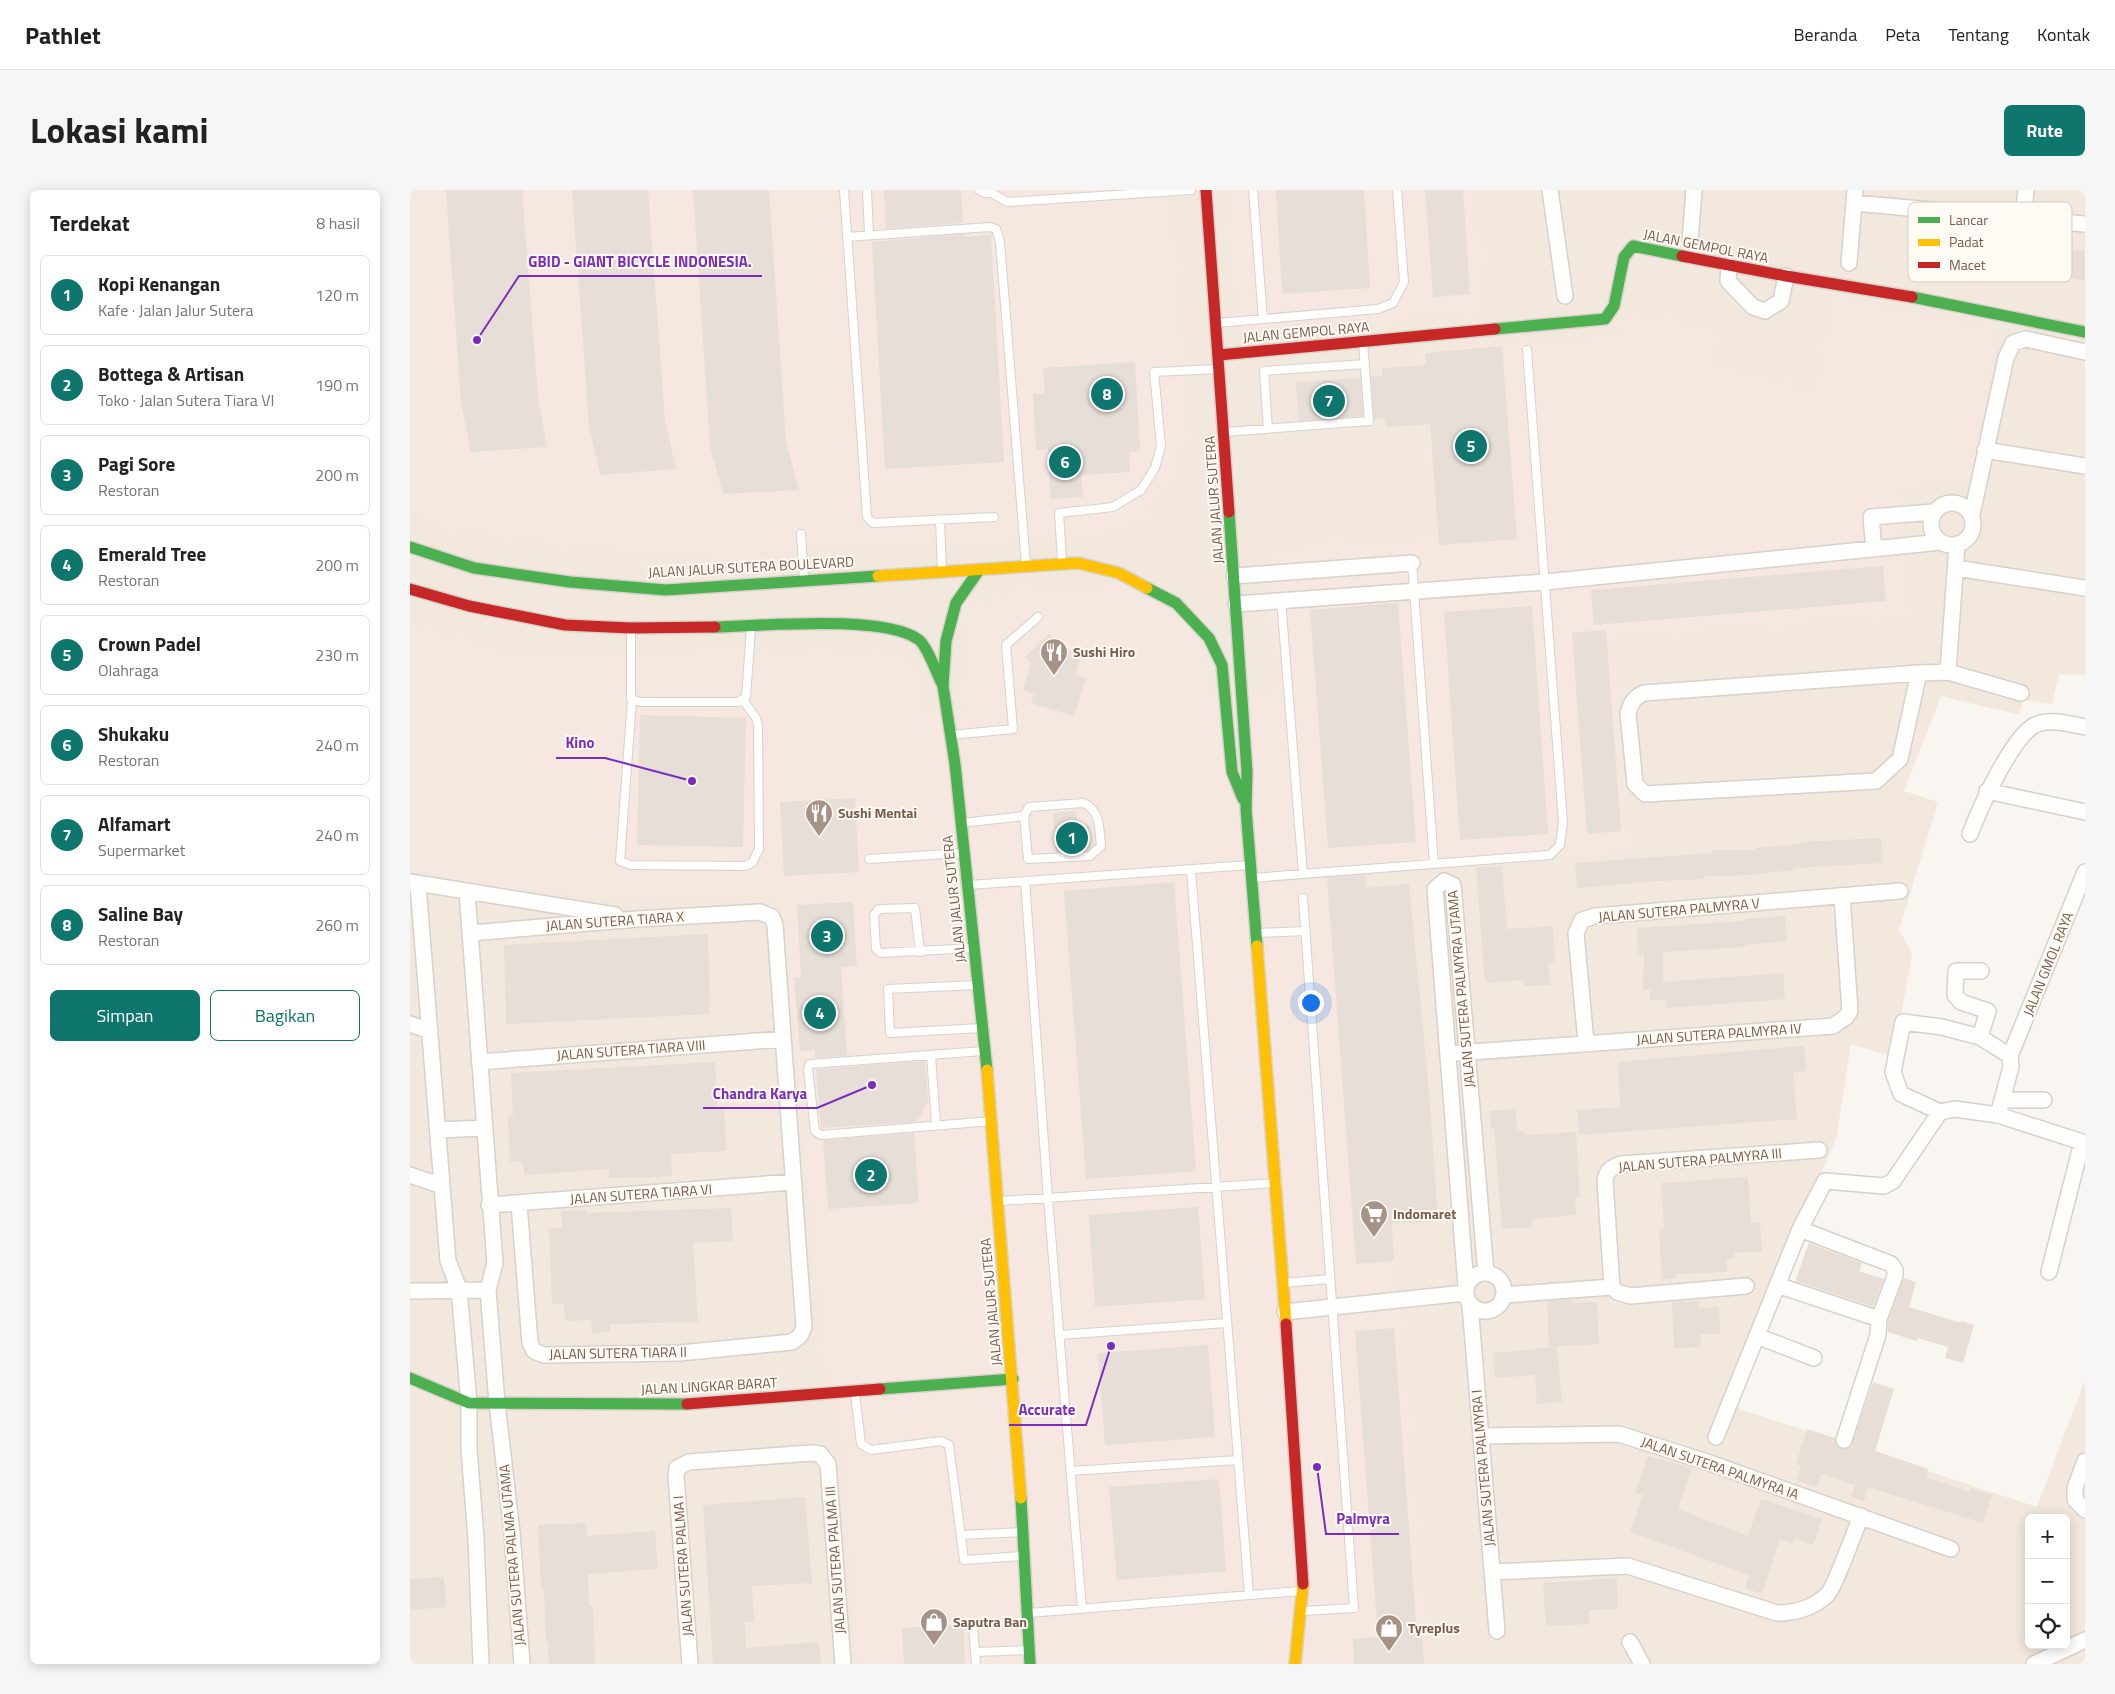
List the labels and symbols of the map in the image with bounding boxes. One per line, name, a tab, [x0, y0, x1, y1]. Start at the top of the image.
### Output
legend	[1908, 202, 2072, 282]
text: Lancar	[1949, 209, 1988, 230]
street label: JALAN GEMPOL RAYA	[1642, 223, 1771, 268]
text: Padat	[1949, 231, 1984, 252]
callout: GBID - GIANT BICYCLE INDONESIA.	[519, 246, 762, 276]
text: GBID - GIANT BICYCLE INDONESIA.	[528, 250, 752, 273]
text: Macet	[1949, 254, 1986, 275]
street label: JALAN GEMPOL RAYA	[1242, 315, 1371, 347]
pin: 8	[1091, 375, 1123, 413]
pin: 7	[1313, 382, 1345, 420]
pin: 5	[1455, 427, 1487, 465]
street label: JALAN JALUR SUTERA	[1199, 435, 1228, 565]
pin: 6	[1049, 443, 1081, 481]
street label: JALAN JALUR SUTERA BOULEVARD	[647, 551, 855, 582]
restaurant icon: Sushi Hiro	[1039, 637, 1069, 676]
place label: Sushi Hiro	[1073, 641, 1135, 662]
callout: Kino	[556, 728, 605, 758]
text: Kino	[565, 731, 595, 754]
restaurant icon: Sushi Mentai	[804, 798, 834, 837]
place label: Sushi Mentai	[838, 802, 917, 823]
pin: 1	[1056, 819, 1088, 857]
street label: JALAN JALUR SUTERA	[936, 834, 971, 964]
street label: JALAN SUTERA PALMYRA UTAMA	[1441, 889, 1480, 1089]
street label: JALAN SUTERA PALMYRA V	[1597, 892, 1761, 927]
street label: JALAN SUTERA TIARA X	[545, 905, 685, 936]
street label: JALAN GMOL RAYA	[2017, 908, 2078, 1019]
pin: 3	[811, 917, 843, 955]
your location	[1298, 990, 1324, 1016]
pin: 4	[804, 994, 836, 1032]
street label: JALAN SUTERA PALMYRA IV	[1636, 1017, 1802, 1050]
street label: JALAN SUTERA TIARA VIII	[556, 1034, 706, 1065]
callout: Chandra Karya	[703, 1078, 817, 1108]
text: Chandra Karya	[713, 1082, 807, 1105]
street label: JALAN SUTERA PALMYRA III	[1617, 1142, 1783, 1177]
pin: 2	[855, 1156, 887, 1194]
street label: JALAN SUTERA TIARA VI	[569, 1178, 713, 1209]
supermarket icon: Indomaret	[1359, 1199, 1389, 1238]
place label: Indomaret	[1393, 1203, 1456, 1224]
street label: JALAN JALUR SUTERA	[974, 1237, 1007, 1367]
street label: JALAN SUTERA TIARA II	[549, 1341, 687, 1364]
street label: JALAN LINGKAR BARAT	[640, 1371, 778, 1400]
street label: JALAN SUTERA PALMYRA I	[1465, 1389, 1500, 1547]
callout: Accurate	[1009, 1395, 1086, 1425]
text: Accurate	[1019, 1398, 1076, 1421]
street label: JALAN SUTERA PALMYRA IA	[1638, 1431, 1802, 1505]
street label: JALAN SUTERA PALMA UTAMA	[493, 1463, 530, 1647]
street label: JALAN SUTERA PALMA III	[819, 1485, 850, 1635]
street label: JALAN SUTERA PALMA I	[667, 1495, 698, 1637]
callout: Palmyra	[1326, 1504, 1399, 1534]
text: Palmyra	[1336, 1507, 1390, 1530]
shop icon: Saputra Ban	[919, 1607, 949, 1646]
place label: Saputra Ban	[953, 1611, 1027, 1632]
shop icon: Tyreplus	[1374, 1613, 1404, 1652]
place label: Tyreplus	[1408, 1617, 1460, 1638]

